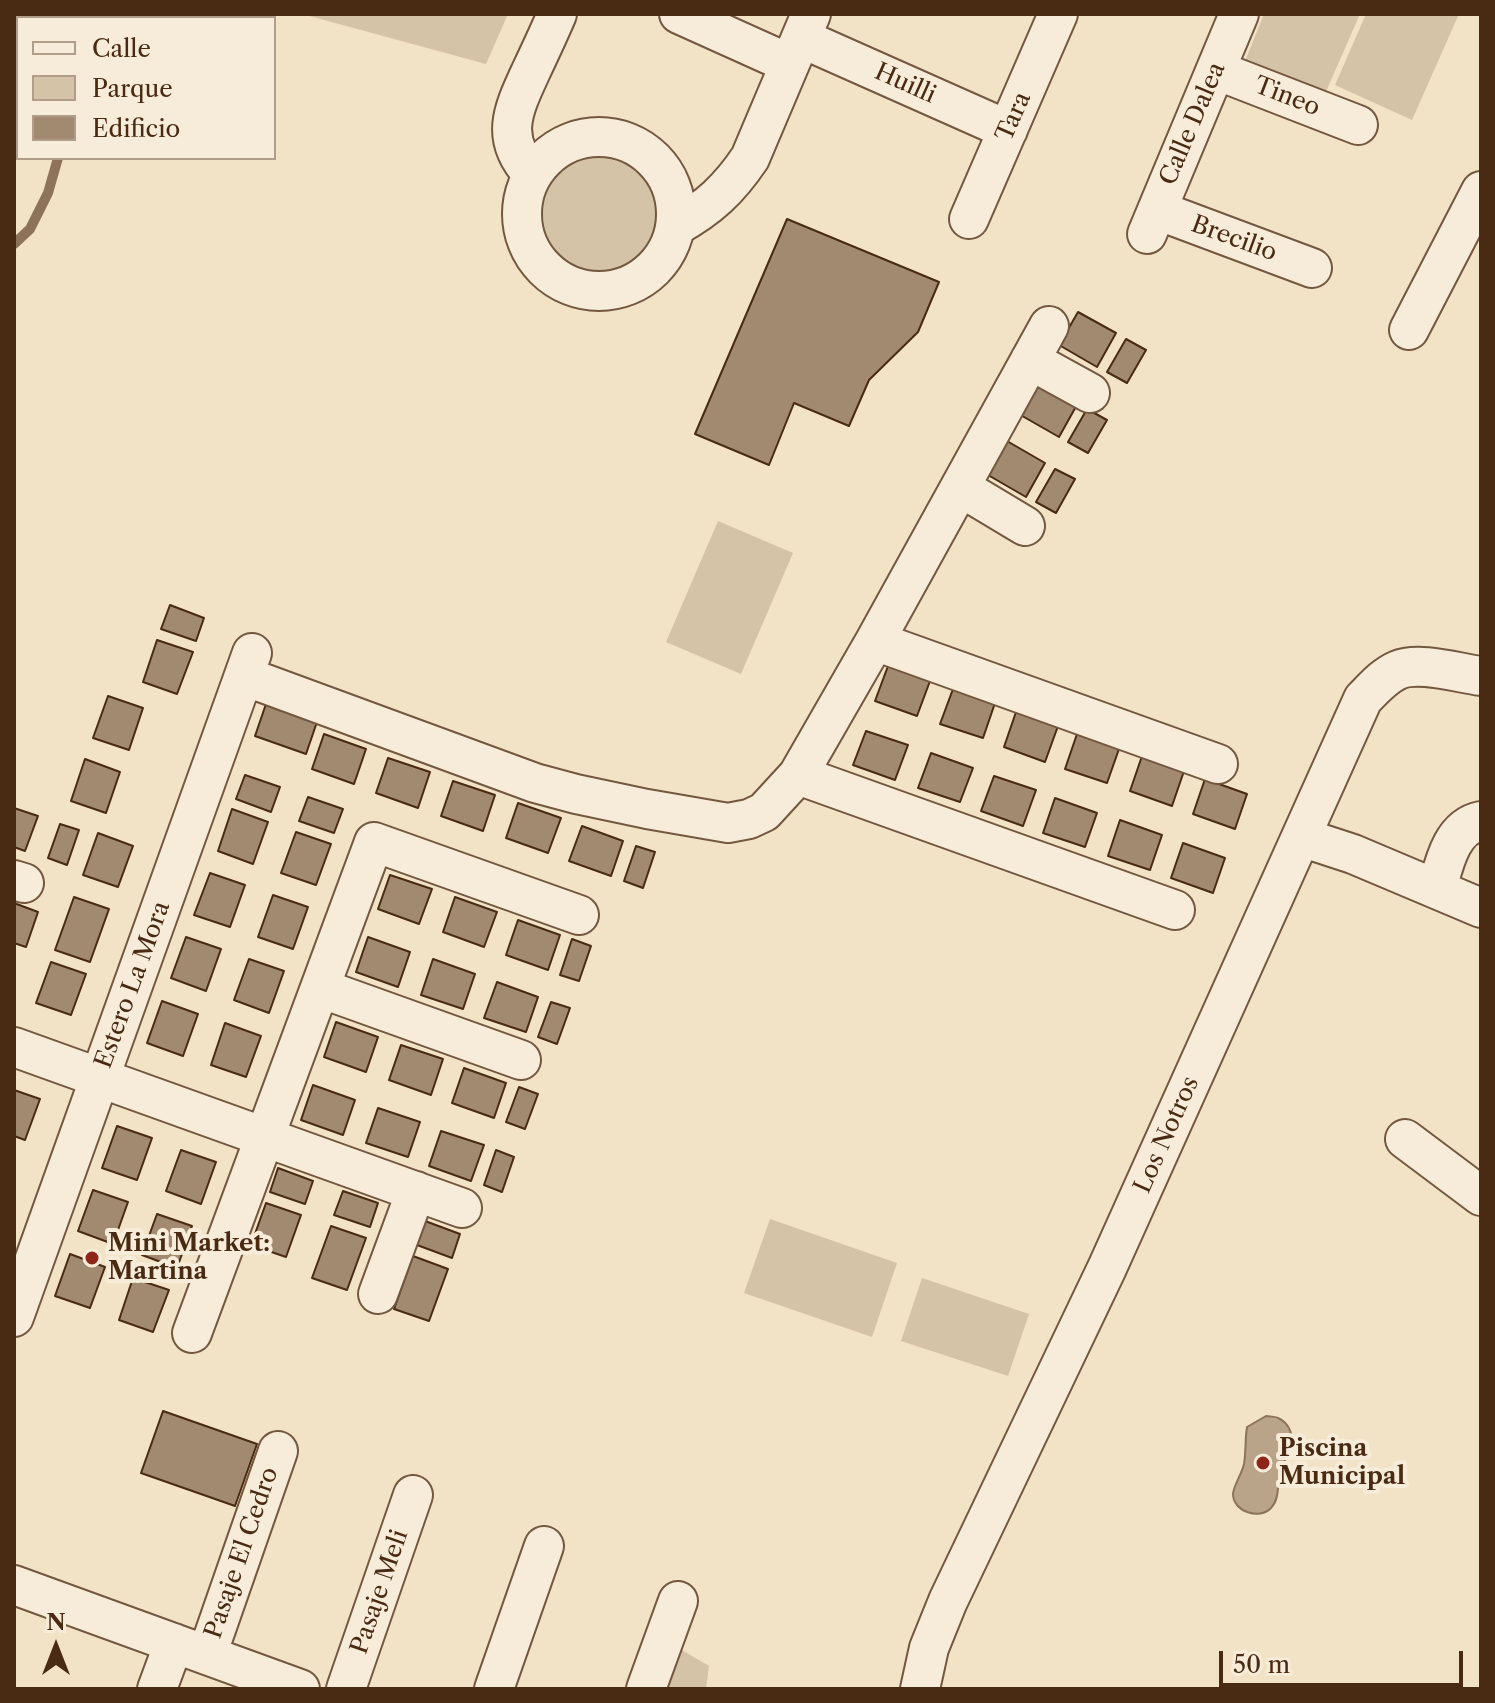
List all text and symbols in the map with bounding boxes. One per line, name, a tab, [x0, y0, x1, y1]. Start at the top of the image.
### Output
legend	[16, 16, 276, 160]
text: Calle	[92, 34, 151, 63]
street label: Huilli	[870, 58, 940, 110]
street label: Calle Dalea	[1154, 58, 1232, 190]
street label: Tineo	[1250, 71, 1324, 123]
text: Parque	[92, 74, 173, 103]
street label: Tara	[990, 88, 1038, 146]
text: Edificio	[92, 114, 180, 143]
street label: Brecilio	[1187, 210, 1281, 268]
street label: Estero La Mora	[89, 898, 177, 1072]
street label: Los Notros	[1128, 1072, 1206, 1198]
place label: Mini Market: Martina	[108, 1230, 270, 1286]
marker: Mini Market: Martina	[83, 1249, 101, 1267]
place label: Piscina Municipal	[1279, 1435, 1405, 1491]
marker: Piscina Municipal	[1254, 1454, 1272, 1472]
street label: Pasaje El Cedro	[199, 1464, 285, 1642]
street label: Pasaje Meli	[345, 1526, 415, 1658]
north arrow	[16, 1607, 96, 1687]
text: N	[46, 1609, 66, 1636]
scale bar	[1223, 1635, 1467, 1685]
text: 50 m	[1233, 1650, 1290, 1679]

